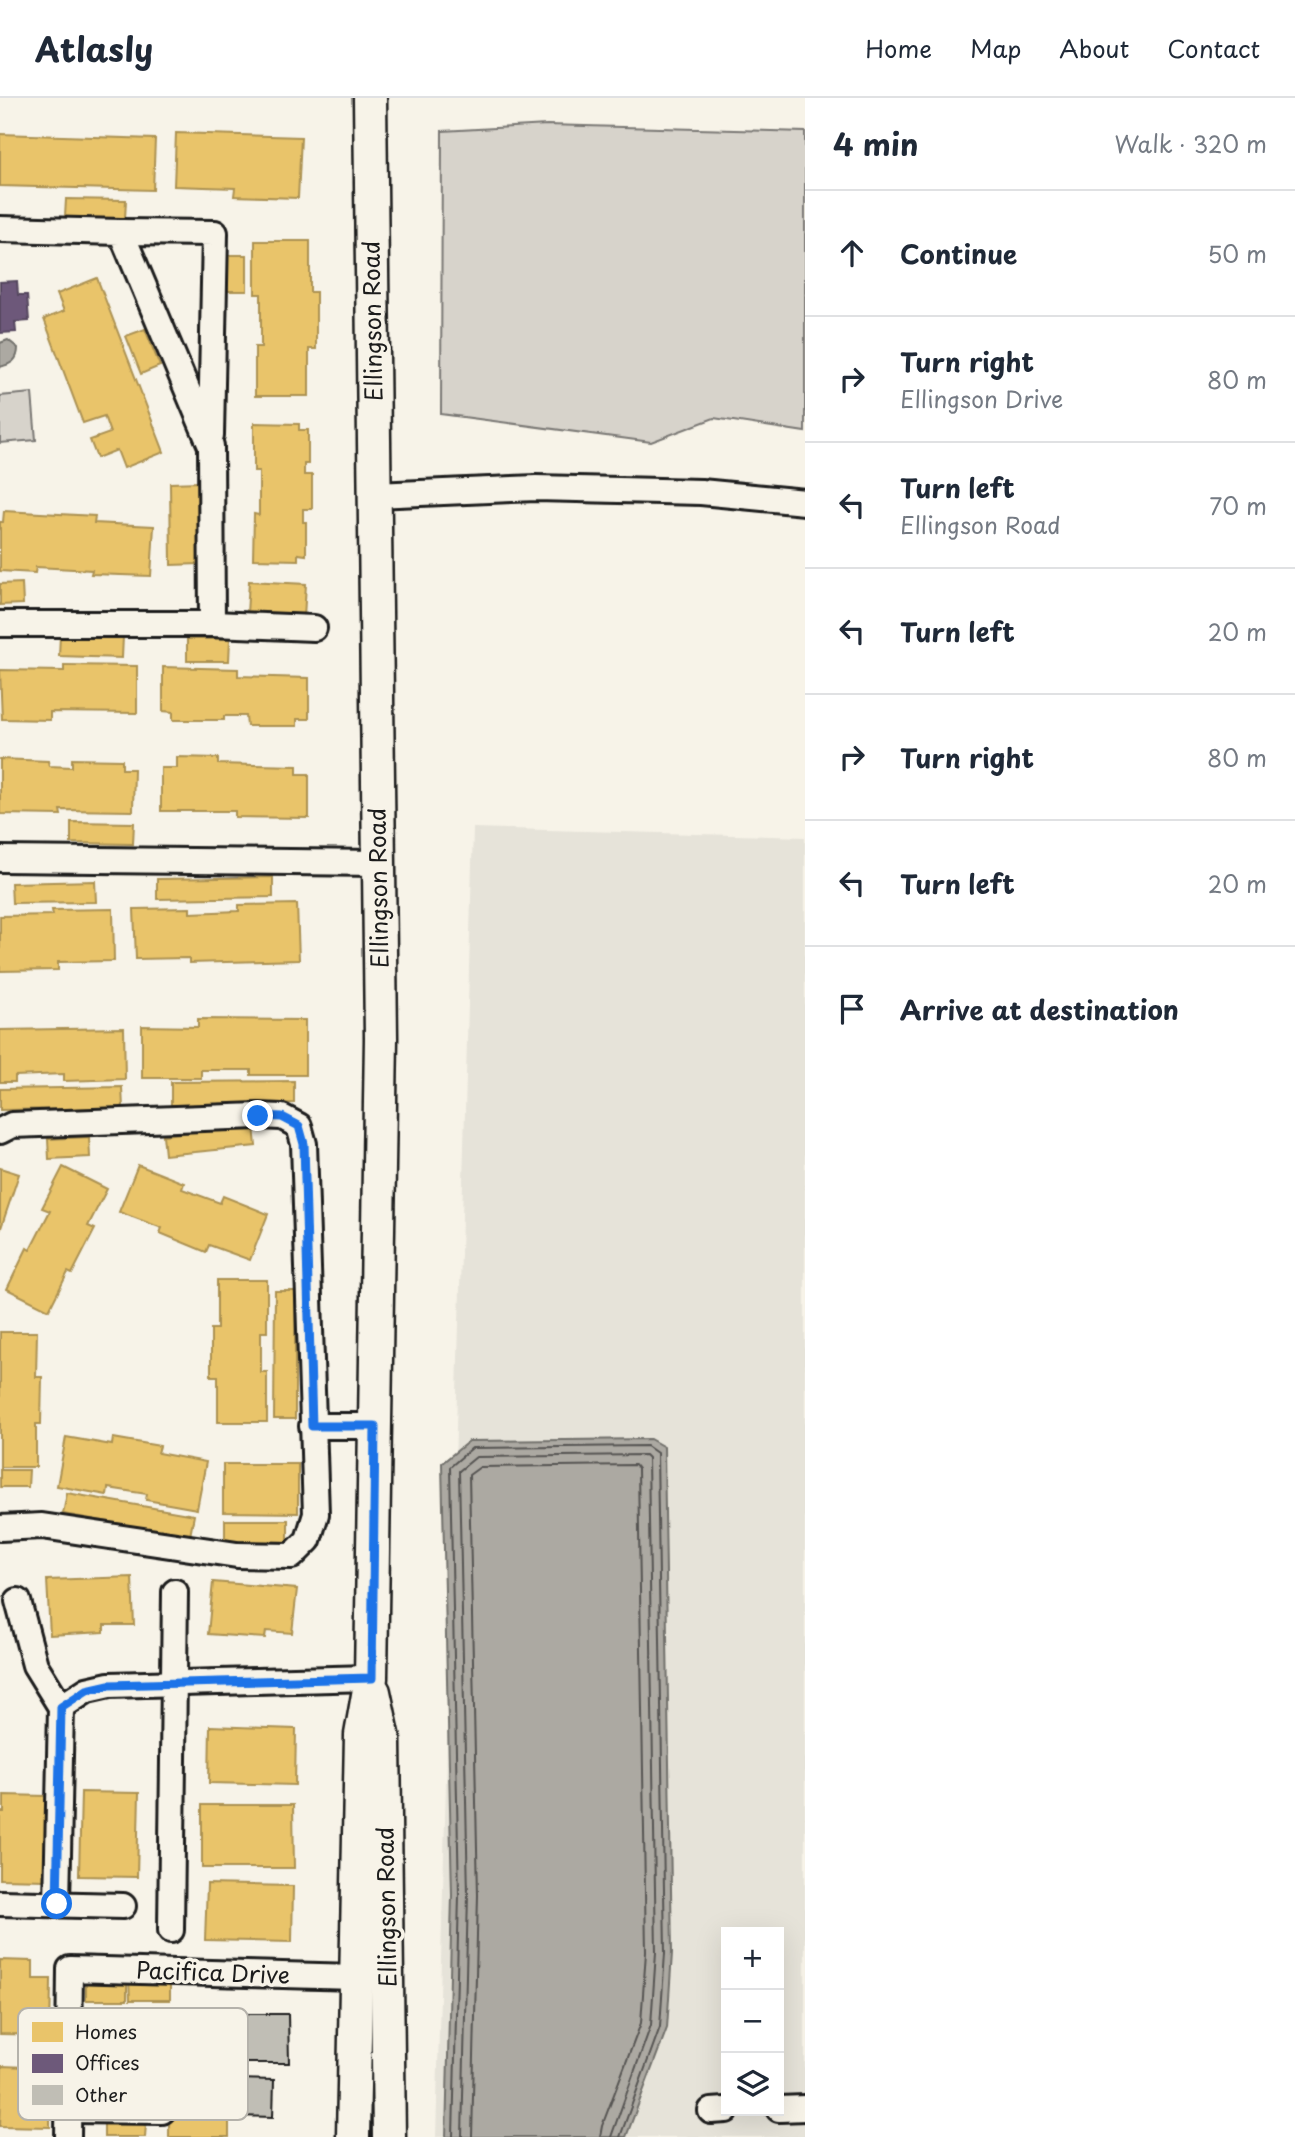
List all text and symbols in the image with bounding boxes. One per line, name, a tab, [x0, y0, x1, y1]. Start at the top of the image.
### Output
text: Atlasly	[35, 23, 153, 73]
text: Home	[865, 30, 932, 66]
text: Map	[970, 30, 1021, 66]
text: About	[1059, 30, 1129, 66]
text: Contact	[1167, 30, 1260, 66]
text: 4 min	[833, 121, 919, 166]
text: Walk · 320 m	[1114, 126, 1267, 161]
icon: ahead	[833, 234, 871, 272]
text: Continue	[900, 234, 1017, 273]
text: 50 m	[1207, 236, 1267, 271]
street label: Ellingson Road	[353, 240, 390, 402]
text: Turn right	[900, 342, 1034, 381]
icon: right	[833, 360, 871, 398]
text: 80 m	[1207, 362, 1267, 397]
text: Ellingson Drive	[900, 381, 1063, 416]
text: Turn left	[900, 468, 1015, 507]
icon: left	[833, 486, 871, 524]
text: 70 m	[1209, 488, 1267, 523]
text: Ellingson Road	[900, 507, 1061, 542]
icon: left	[833, 612, 871, 650]
text: Turn left	[900, 612, 1015, 651]
text: 20 m	[1208, 614, 1267, 649]
icon: right	[833, 738, 871, 776]
text: Turn right	[900, 738, 1034, 777]
text: 80 m	[1207, 740, 1267, 775]
street label: Ellingson Road	[359, 807, 396, 969]
icon: left	[833, 864, 871, 902]
text: Turn left	[900, 864, 1015, 903]
text: 20 m	[1208, 866, 1267, 901]
icon: arrive	[833, 990, 871, 1028]
text: Arrive at destination	[900, 990, 1179, 1029]
route end	[242, 1100, 273, 1131]
street label: Ellingson Road	[367, 1826, 404, 1988]
route start	[41, 1888, 72, 1919]
map controls	[721, 1927, 784, 2116]
button: +	[721, 1927, 784, 1990]
street label: Pacifica Drive	[136, 1951, 291, 1992]
button: −	[721, 1990, 784, 2053]
legend	[18, 2008, 248, 2120]
text: Homes	[75, 2017, 137, 2045]
text: Offices	[75, 2048, 140, 2076]
button: layers	[721, 2053, 784, 2116]
text: Other	[75, 2080, 127, 2108]

